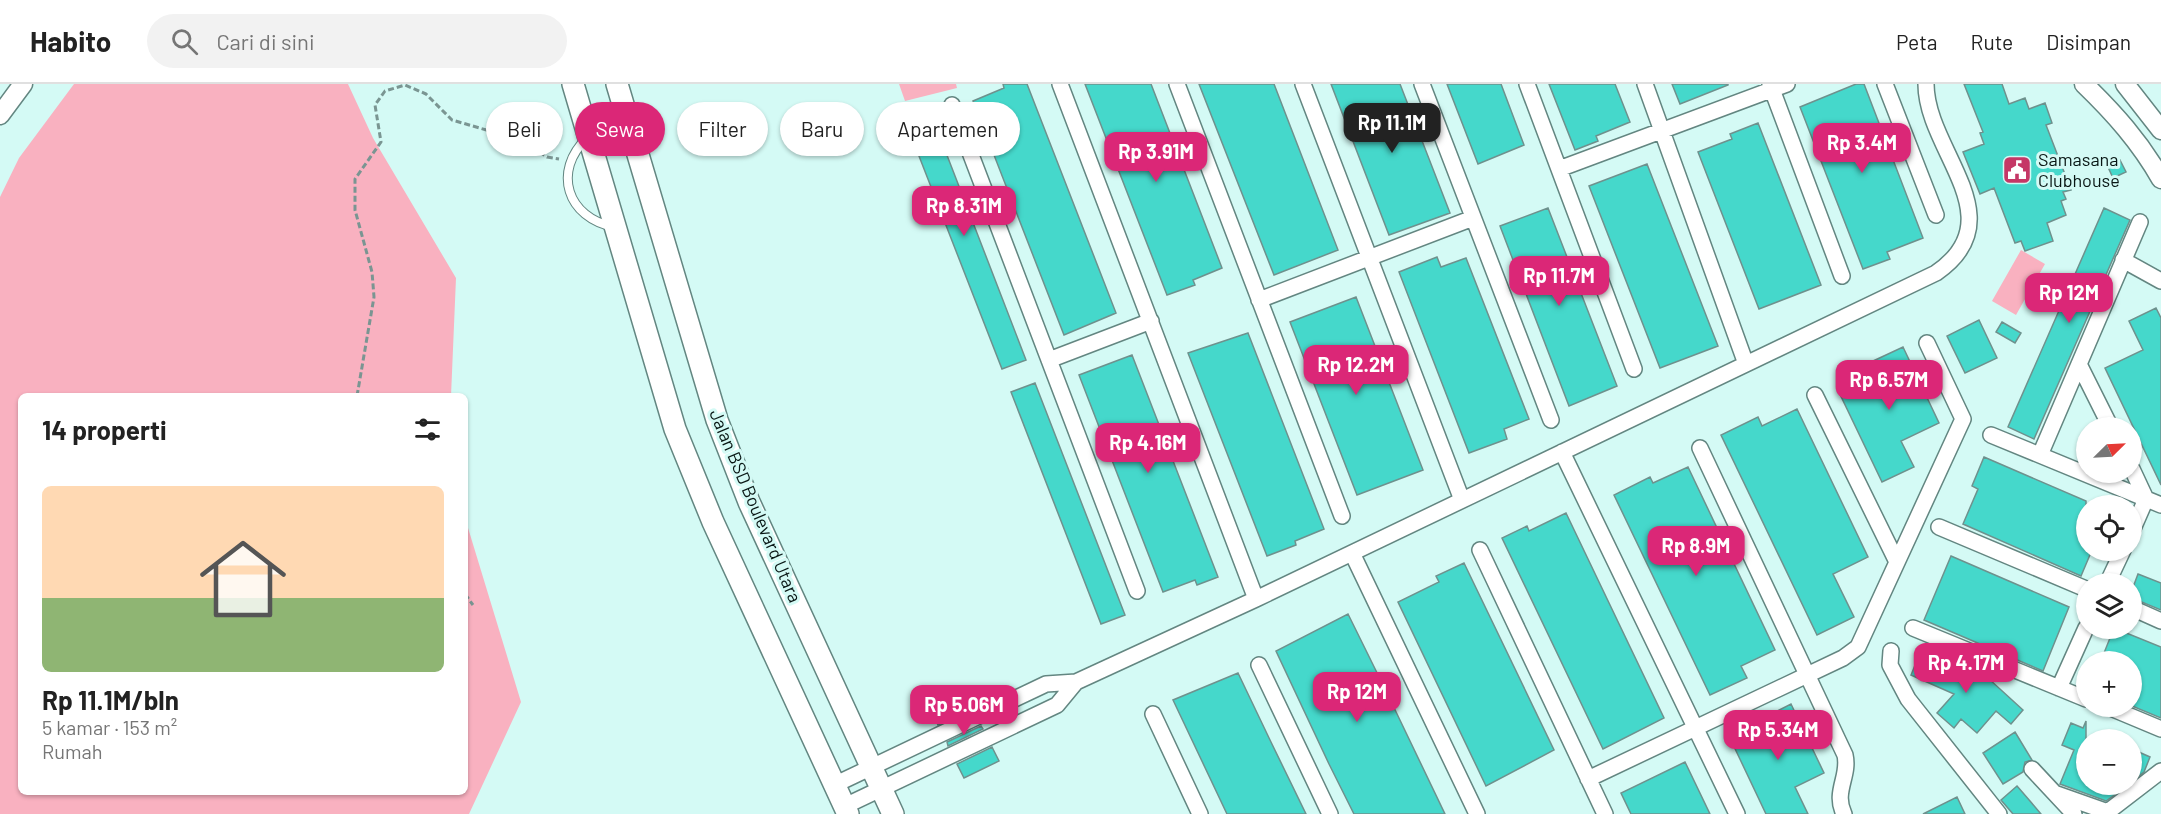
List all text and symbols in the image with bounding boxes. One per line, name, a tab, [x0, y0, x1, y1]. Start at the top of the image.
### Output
search box	[147, 14, 567, 68]
text: Habito	[30, 24, 111, 58]
icon: search	[168, 25, 201, 58]
text: Cari di sini	[216, 28, 315, 54]
text: Peta	[1896, 29, 1938, 54]
text: Rute	[1971, 29, 2013, 54]
text: Disimpan	[2046, 29, 2131, 54]
chip: Beli	[486, 102, 563, 156]
chip: Sewa	[575, 102, 665, 156]
chip: Filter	[677, 102, 768, 156]
chip: Baru	[780, 102, 864, 156]
chip: Apartemen	[876, 102, 1020, 156]
pin: Rp 11.1M	[1330, 103, 1454, 154]
text: Rp 11.1M	[1358, 110, 1426, 134]
pin: Rp 3.4M	[1807, 123, 1917, 174]
text: Rp 3.4M	[1827, 130, 1897, 154]
pin: Rp 3.91M	[1094, 132, 1218, 183]
text: Rp 3.91M	[1118, 139, 1194, 163]
place label: Samasana Clubhouse	[2038, 148, 2120, 191]
public building icon: Samasana Clubhouse	[2001, 154, 2033, 186]
pin: Rp 8.31M	[902, 186, 1026, 237]
text: Rp 8.31M	[926, 193, 1002, 217]
pin: Rp 11.7M	[1497, 256, 1621, 307]
text: Rp 11.7M	[1523, 263, 1595, 287]
pin: Rp 12M	[2020, 273, 2118, 324]
text: Rp 12M	[2039, 280, 2099, 304]
pin: Rp 12.2M	[1294, 345, 1418, 396]
text: Rp 12.2M	[1318, 352, 1394, 376]
pin: Rp 6.57M	[1827, 360, 1951, 411]
text: Rp 6.57M	[1850, 367, 1928, 391]
street label: Jalan BSD Boulevard Utara	[705, 406, 807, 605]
icon: filters	[411, 413, 444, 446]
text: 14 properti	[42, 414, 167, 445]
north arrow	[2076, 417, 2142, 483]
map controls	[2076, 417, 2142, 795]
pin: Rp 4.16M	[1086, 423, 1210, 474]
text: Rp 4.16M	[1109, 430, 1187, 454]
button: locate	[2076, 495, 2142, 561]
icon: home	[189, 525, 297, 633]
pin: Rp 8.9M	[1641, 526, 1751, 577]
text: Rp 8.9M	[1662, 533, 1730, 557]
button: layers	[2076, 573, 2142, 639]
pin: Rp 4.17M	[1904, 643, 2028, 694]
text: Rp 4.17M	[1928, 650, 2004, 674]
button: +	[2076, 651, 2142, 717]
pin: Rp 12M	[1308, 672, 1406, 723]
text: Rp 12M	[1327, 679, 1387, 703]
text: Rp 11.1M/bln	[42, 684, 179, 715]
pin: Rp 5.06M	[902, 685, 1026, 736]
text: Rp 5.06M	[924, 692, 1004, 716]
pin: Rp 5.34M	[1716, 710, 1840, 761]
text: 5 kamar · 153 m²	[42, 715, 177, 739]
text: Rp 5.34M	[1737, 717, 1819, 741]
button: −	[2076, 729, 2142, 795]
text: Rumah	[42, 739, 103, 763]

